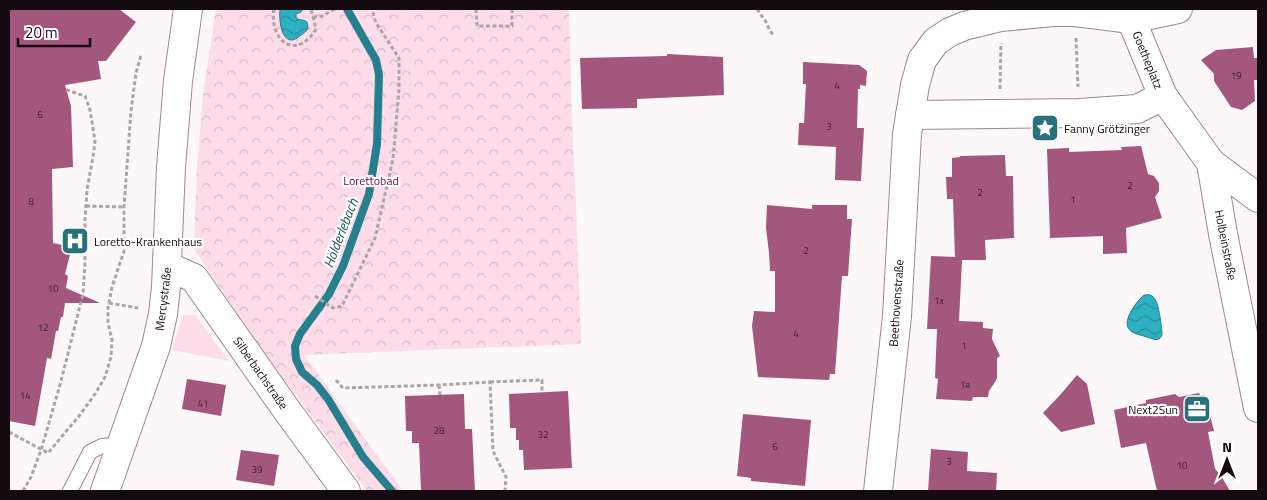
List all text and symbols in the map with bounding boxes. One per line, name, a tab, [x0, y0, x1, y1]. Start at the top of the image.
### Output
scale bar	[18, 15, 90, 47]
text: 20 m	[25, 21, 58, 44]
street label: Goetheplatz	[1128, 28, 1168, 92]
house number: 19	[1230, 68, 1242, 83]
house number: 4	[834, 78, 840, 93]
house number: 6	[37, 107, 43, 122]
place icon: Fanny Grötzinger	[1030, 113, 1060, 143]
house number: 3	[826, 119, 832, 134]
place label: Fanny Grötzinger	[1064, 119, 1150, 138]
park label: Lorettobad	[343, 171, 399, 190]
house number: 2	[1127, 178, 1133, 193]
house number: 2	[977, 185, 983, 200]
house number: 1	[1070, 192, 1076, 207]
house number: 8	[28, 194, 34, 209]
water label: Hölderlebach	[317, 194, 363, 271]
street label: Holbeinstraße	[1210, 208, 1242, 282]
hospital icon: Loretto-Krankenhaus	[60, 226, 90, 256]
place label: Loretto-Krankenhaus	[94, 232, 202, 251]
house number: 2	[803, 243, 809, 258]
street label: Beethovenstraße	[883, 259, 909, 347]
street label: Mercystraße	[150, 266, 176, 332]
house number: 10	[47, 281, 59, 296]
house number: 1x	[934, 293, 945, 308]
house number: 12	[37, 320, 49, 335]
house number: 4	[793, 326, 799, 341]
street label: Silberbachstraße	[229, 333, 293, 413]
house number: 1	[961, 338, 967, 353]
house number: 1a	[960, 377, 970, 392]
house number: 14	[19, 388, 31, 403]
office icon: Next2Sun	[1182, 394, 1212, 424]
house number: 41	[197, 396, 209, 411]
place label: Next2Sun	[1128, 400, 1178, 419]
house number: 28	[433, 423, 445, 438]
house number: 32	[537, 427, 549, 442]
north arrow	[1202, 435, 1252, 485]
text: N	[1222, 436, 1232, 457]
house number: 6	[772, 439, 778, 454]
house number: 3	[946, 454, 952, 469]
house number: 10	[1176, 458, 1188, 473]
house number: 39	[251, 462, 263, 477]

